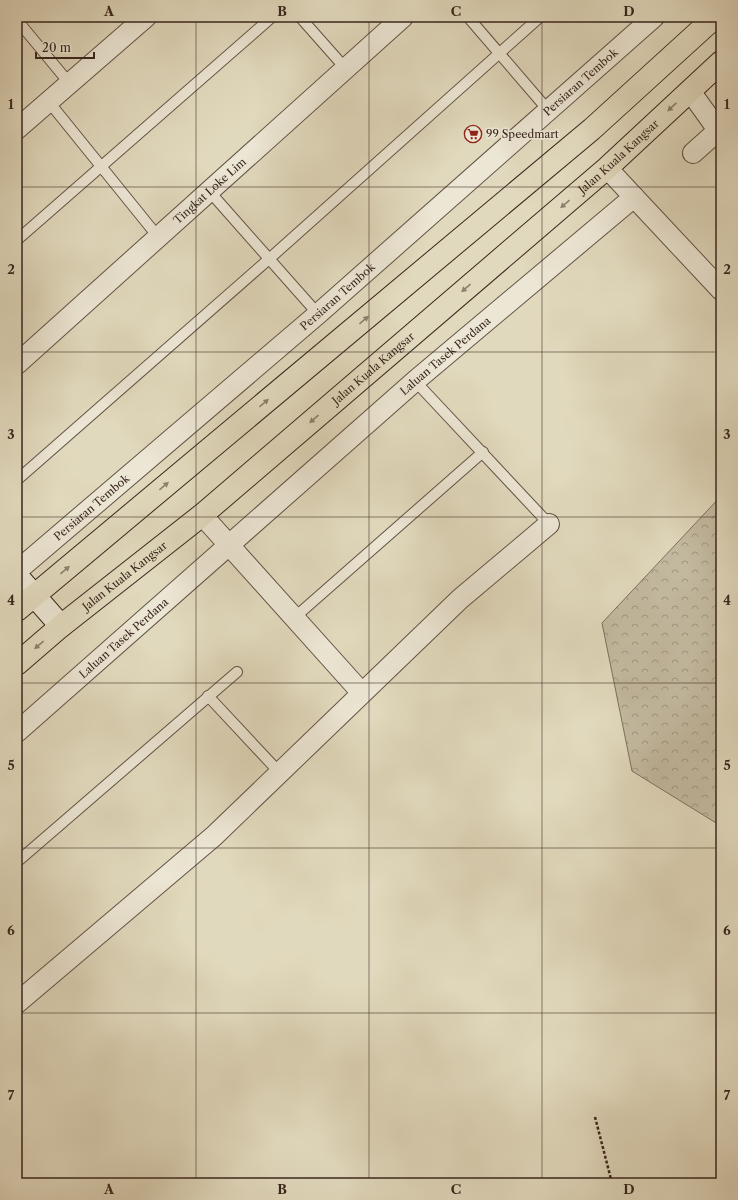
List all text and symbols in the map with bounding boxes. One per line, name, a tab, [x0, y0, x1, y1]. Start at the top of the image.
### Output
text: A	[103, 3, 115, 19]
text: B	[277, 3, 287, 19]
text: C	[451, 3, 461, 19]
text: D	[623, 3, 635, 19]
scale bar	[36, 34, 94, 60]
text: 20 m	[42, 40, 71, 55]
street label: Persiaran Tembok	[540, 45, 621, 119]
text: 1	[8, 96, 14, 112]
text: 1	[724, 96, 730, 112]
one-way arrow	[667, 102, 677, 112]
street label: Jalan Kuala Kangsar	[574, 116, 662, 198]
supermarket icon: 99 Speedmart	[463, 124, 483, 144]
place label: 99 Speedmart	[486, 127, 559, 141]
street label: Tingkat Loke Lim	[170, 154, 249, 227]
one-way arrow	[560, 199, 570, 208]
street label: Persiaran Tembok	[297, 259, 378, 333]
text: 2	[7, 261, 15, 277]
text: 2	[723, 261, 731, 277]
one-way arrow	[461, 284, 472, 293]
street label: Laluan Tasek Perdana	[397, 313, 494, 398]
one-way arrow	[359, 315, 369, 324]
street label: Jalan Kuala Kangsar	[328, 329, 417, 409]
one-way arrow	[259, 399, 270, 408]
one-way arrow	[309, 414, 320, 423]
text: 3	[7, 426, 15, 442]
text: 3	[723, 426, 731, 442]
street label: Persiaran Tembok	[51, 471, 133, 544]
one-way arrow	[159, 482, 170, 491]
street label: Jalan Kuala Kangsar	[78, 538, 170, 615]
one-way arrow	[59, 565, 70, 574]
text: 4	[7, 592, 15, 608]
text: 4	[723, 592, 731, 608]
street label: Laluan Tasek Perdana	[76, 595, 171, 681]
one-way arrow	[34, 641, 44, 650]
text: 5	[7, 757, 15, 773]
text: 5	[723, 757, 731, 773]
text: 6	[7, 922, 15, 938]
text: 6	[723, 922, 731, 938]
text: 7	[8, 1087, 15, 1103]
text: 7	[724, 1087, 731, 1103]
text: A	[103, 1181, 115, 1197]
text: B	[277, 1181, 287, 1197]
text: C	[451, 1181, 461, 1197]
text: D	[623, 1181, 635, 1197]

